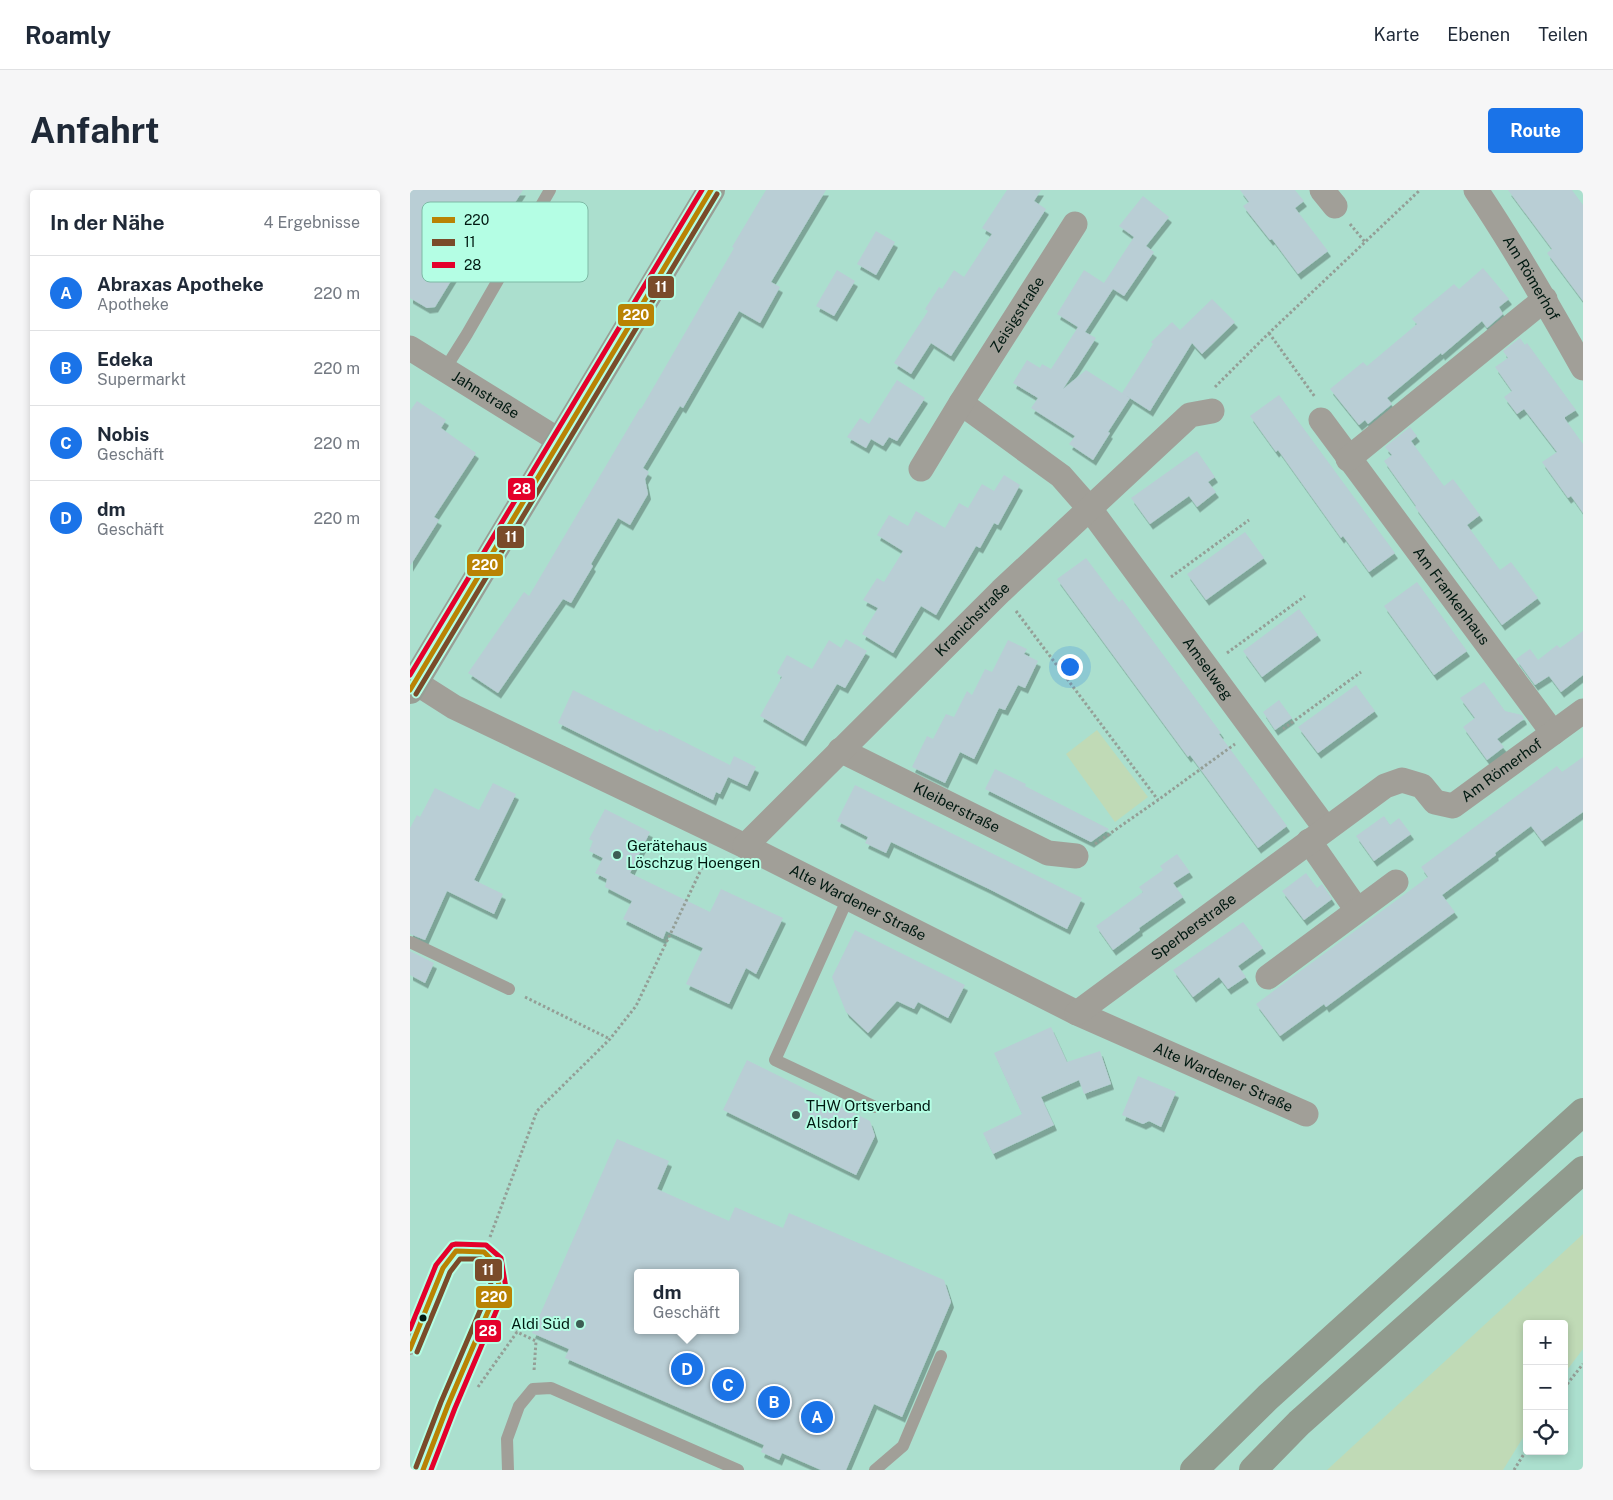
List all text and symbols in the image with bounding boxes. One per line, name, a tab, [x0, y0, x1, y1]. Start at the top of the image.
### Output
text: Roamly	[25, 21, 111, 49]
text: Karte	[1374, 24, 1419, 45]
text: Ebenen	[1447, 24, 1510, 45]
text: Teilen	[1538, 24, 1588, 45]
button: Route	[1488, 108, 1583, 153]
text: Anfahrt	[30, 110, 160, 151]
legend	[422, 202, 588, 282]
text: In der Nähe	[50, 210, 165, 235]
text: 220	[464, 212, 489, 228]
text: 4 Ergebnisse	[264, 213, 360, 232]
street label: Am Römerhof	[1500, 232, 1563, 323]
text: 11	[464, 234, 475, 250]
text: 28	[464, 257, 481, 273]
text: Abraxas Apotheke	[97, 273, 264, 295]
street label: Zeisigstraße	[987, 273, 1047, 355]
line badge: 11	[647, 275, 675, 299]
text: 11	[655, 279, 667, 295]
text: A	[60, 284, 72, 303]
text: 220 m	[313, 284, 360, 303]
text: Apotheke	[97, 295, 169, 314]
line badge: 220	[617, 303, 655, 327]
text: 220	[623, 307, 649, 323]
text: Edeka	[97, 348, 153, 370]
text: B	[61, 359, 71, 378]
text: 220 m	[313, 359, 360, 378]
street label: Jahnstraße	[449, 367, 523, 422]
text: Supermarkt	[97, 370, 186, 389]
text: Nobis	[97, 423, 149, 445]
text: C	[60, 434, 72, 453]
text: 220 m	[313, 434, 360, 453]
text: Geschäft	[97, 445, 164, 464]
line badge: 28	[507, 477, 536, 501]
text: 28	[513, 481, 531, 497]
text: dm	[97, 498, 126, 520]
text: D	[60, 509, 72, 528]
text: 220 m	[313, 509, 360, 528]
text: Geschäft	[97, 520, 164, 539]
line badge: 11	[496, 525, 525, 549]
text: 11	[505, 529, 517, 545]
street label: Am Frankenhaus	[1410, 543, 1494, 648]
line badge: 220	[466, 553, 504, 577]
text: 220	[472, 557, 498, 573]
street label: Kranichstraße	[931, 579, 1013, 660]
street label: Amselweg	[1179, 634, 1237, 703]
your location	[1057, 654, 1083, 680]
street label: Am Römerhof	[1458, 735, 1545, 805]
street label: Kleiberstraße	[911, 779, 1003, 836]
place label: Gerätehaus Löschzug Hoengen	[627, 837, 760, 871]
marker: Gerätehaus Löschzug Hoengen	[611, 849, 623, 861]
street label: Alte Wardener Straße	[787, 861, 929, 944]
street label: Sperberstraße	[1148, 890, 1239, 963]
street label: Alte Wardener Straße	[1151, 1039, 1296, 1115]
place label: THW Ortsverband Alsdorf	[806, 1097, 931, 1131]
marker: THW Ortsverband Alsdorf	[790, 1109, 802, 1121]
line badge: 11	[474, 1258, 503, 1282]
text: 11	[482, 1262, 494, 1278]
popup	[634, 1269, 739, 1334]
text: dm	[653, 1281, 682, 1303]
line badge: 220	[475, 1285, 513, 1309]
text: 220	[481, 1289, 507, 1305]
text: Geschäft	[653, 1303, 720, 1322]
unlabelled marker	[418, 1313, 428, 1323]
place label: Aldi Süd	[511, 1315, 570, 1332]
marker: Aldi Süd	[574, 1318, 586, 1330]
line badge: 28	[474, 1319, 502, 1343]
map controls	[1523, 1320, 1568, 1455]
button: +	[1523, 1320, 1568, 1365]
text: 28	[479, 1323, 497, 1339]
pin: D	[671, 1350, 703, 1388]
button: −	[1523, 1365, 1568, 1410]
pin: C	[712, 1366, 744, 1404]
pin: B	[758, 1383, 790, 1421]
pin: A	[801, 1398, 833, 1436]
button: locate	[1523, 1410, 1568, 1455]

